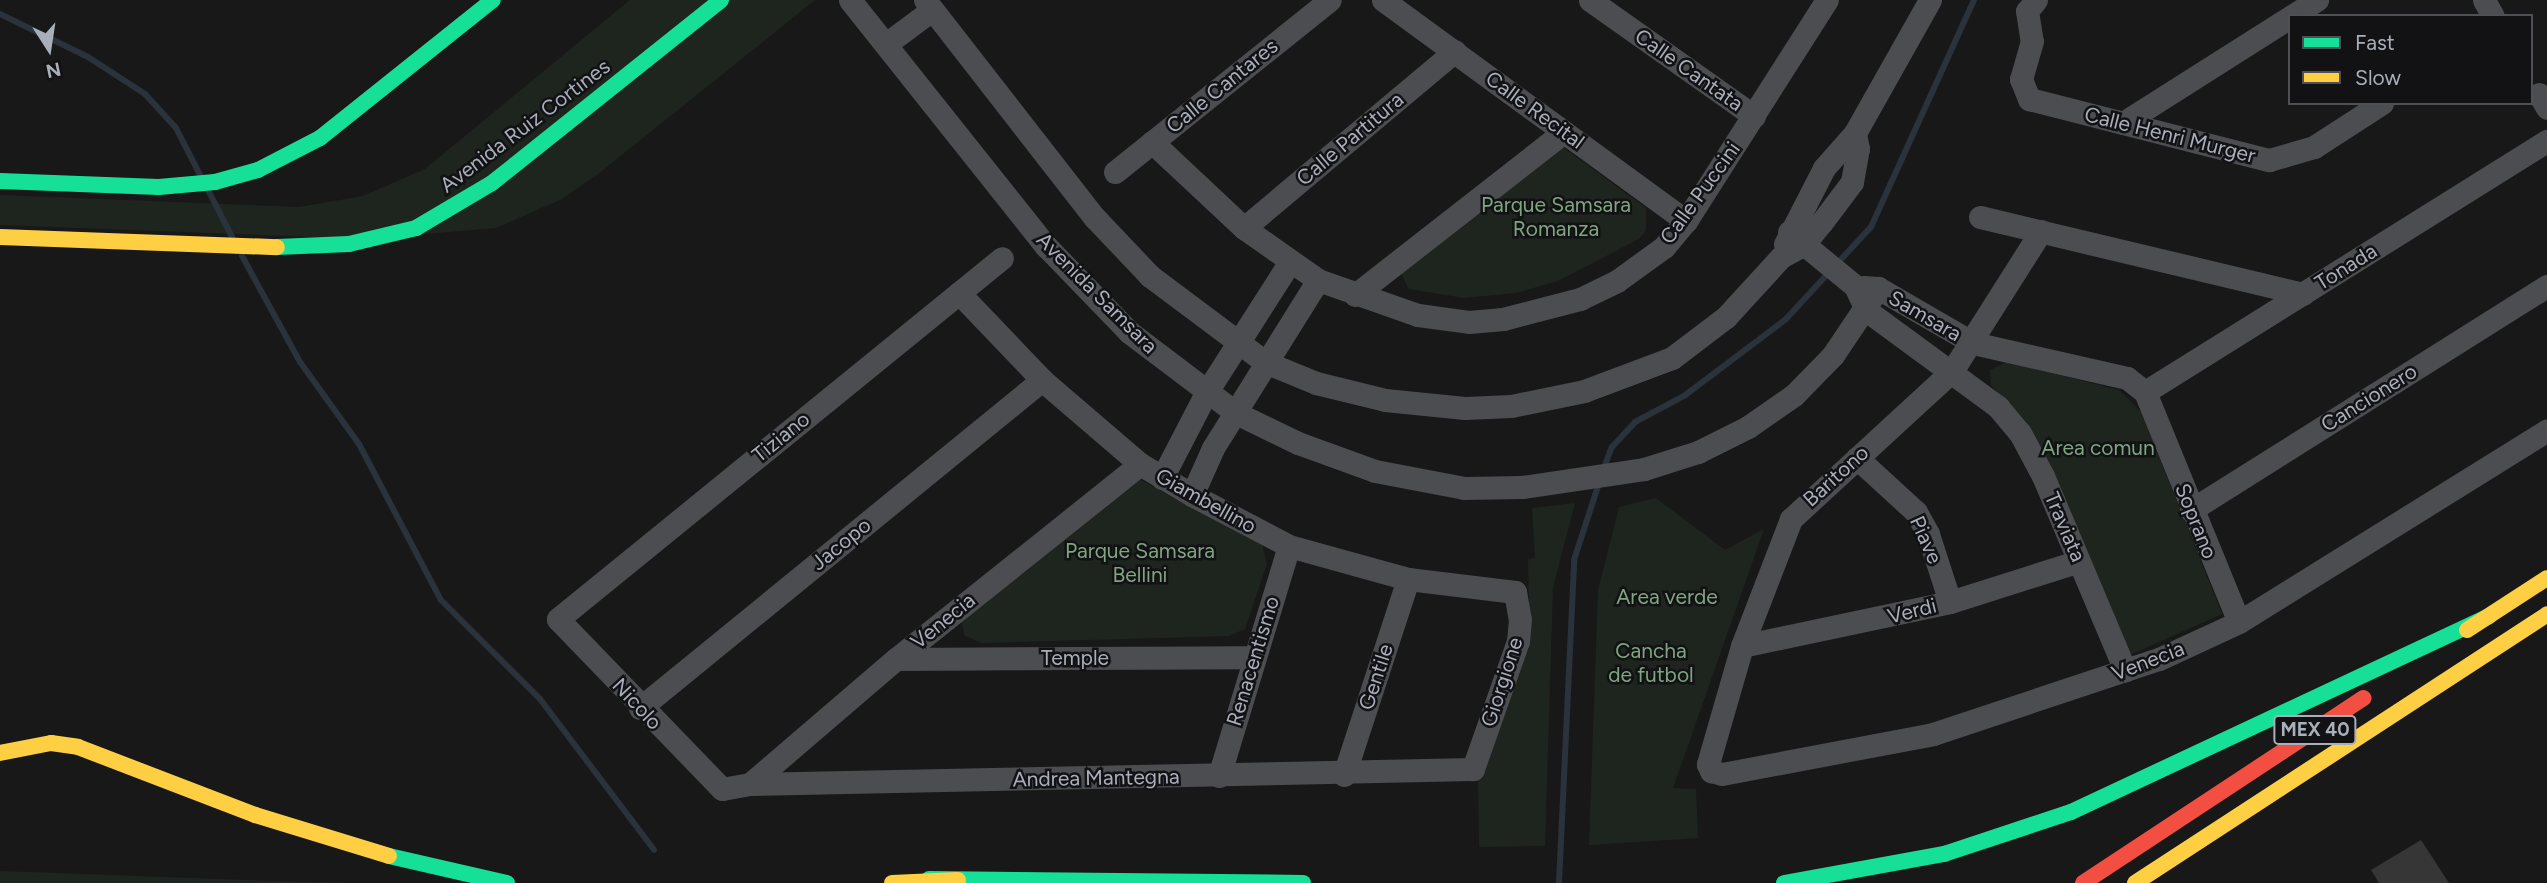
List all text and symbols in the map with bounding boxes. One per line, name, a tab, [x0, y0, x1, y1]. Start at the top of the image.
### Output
north arrow	[14, 14, 84, 84]
legend	[2288, 14, 2533, 105]
street label: Calle Cantata	[1630, 23, 1748, 117]
text: Fast	[2355, 30, 2395, 55]
street label: Calle Cantares	[1161, 33, 1283, 139]
street label: Avenida Ruiz Cortines	[435, 54, 615, 198]
text: N	[44, 57, 63, 83]
text: Slow	[2355, 65, 2401, 90]
street label: Calle Recital	[1481, 66, 1589, 154]
street label: Calle Partitura	[1291, 87, 1409, 191]
street label: Calle Henri Murger	[2082, 102, 2258, 168]
street label: Calle Puccini	[1655, 137, 1745, 249]
park label: Parque Samsara Romanza	[1481, 192, 1631, 242]
street label: Avenida Samsara	[1031, 227, 1163, 359]
street label: Tonada	[2311, 238, 2381, 296]
street label: Samsara	[1884, 285, 1966, 347]
street label: Cancionero	[2316, 359, 2422, 437]
street label: Tiziano	[747, 406, 815, 468]
park label: Area comun	[2041, 435, 2155, 461]
street label: Baritono	[1798, 440, 1874, 512]
street label: Giambellino	[1151, 463, 1261, 539]
street label: Soprano	[2169, 480, 2223, 562]
street label: Traviata	[2039, 488, 2091, 566]
street label: Jacopo	[806, 512, 876, 576]
street label: Piave	[1904, 512, 1948, 568]
park label: Parque Samsara Bellini	[1065, 538, 1215, 588]
park label: Area verde	[1616, 584, 1718, 610]
street label: Venecia	[906, 588, 980, 654]
street label: Renacentismo	[1221, 593, 1285, 729]
street label: Verdi	[1885, 593, 1939, 629]
street label: Giorgione	[1476, 634, 1528, 730]
street label: Venecia	[2108, 636, 2188, 686]
park label: Cancha de futbol	[1608, 638, 1694, 688]
street label: Gentile	[1354, 641, 1398, 713]
street label: Temple	[1041, 645, 1109, 671]
street label: Nicolo	[607, 673, 667, 735]
road number: MEX 40	[2273, 715, 2357, 746]
street label: Andrea Mantegna	[1012, 764, 1180, 792]

